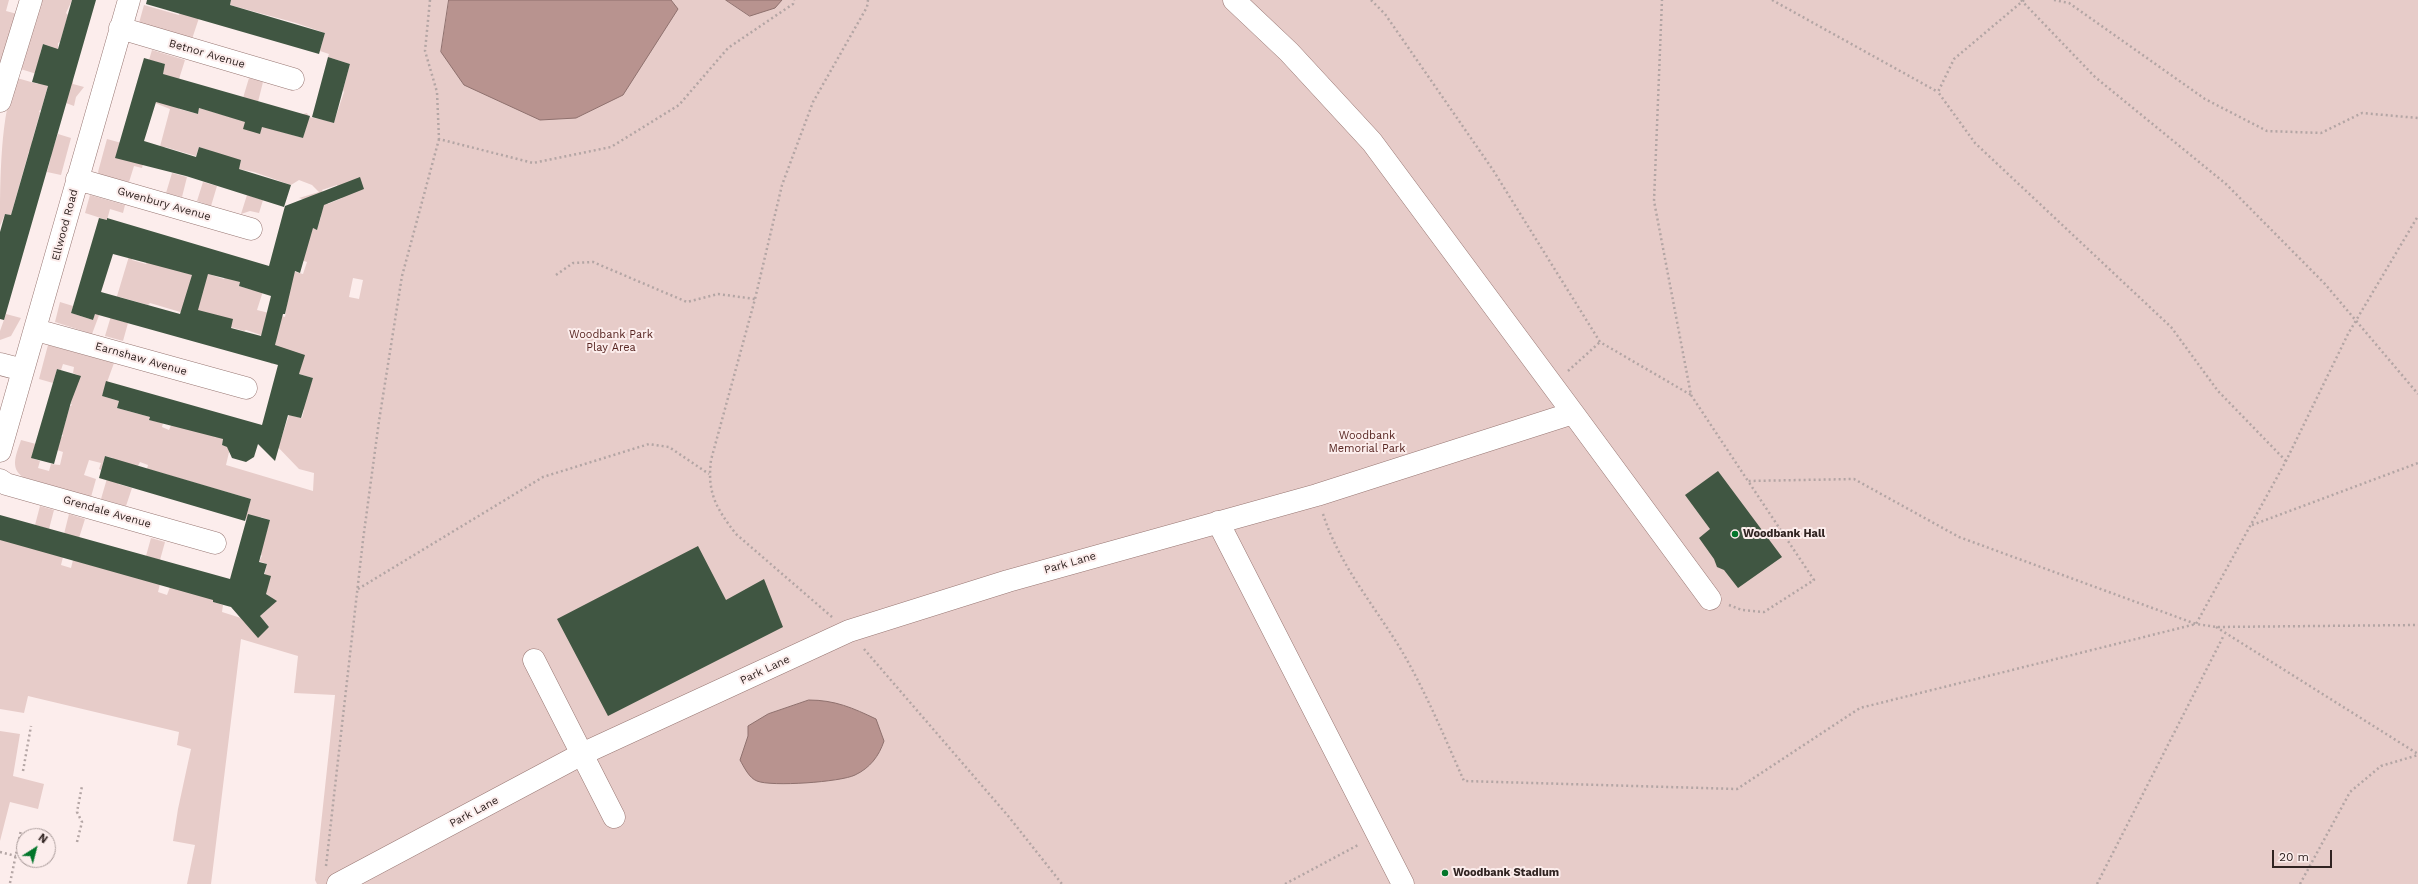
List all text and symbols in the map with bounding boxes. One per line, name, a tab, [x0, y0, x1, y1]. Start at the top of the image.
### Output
street label: Betnor Avenue	[167, 37, 247, 71]
street label: Gwenbury Avenue	[116, 184, 212, 224]
street label: Ellwood Road	[49, 188, 81, 262]
park label: Woodbank Park Play Area	[569, 328, 653, 354]
street label: Earnshaw Avenue	[93, 340, 189, 378]
park label: Woodbank Memorial Park	[1328, 429, 1406, 455]
street label: Grendale Avenue	[61, 493, 153, 531]
place label: Woodbank Hall	[1743, 527, 1825, 541]
marker: Woodbank Hall	[1730, 529, 1740, 539]
street label: Park Lane	[1043, 549, 1097, 577]
street label: Park Lane	[738, 653, 792, 687]
street label: Park Lane	[447, 794, 501, 830]
north arrow	[16, 828, 56, 868]
text: N	[36, 831, 50, 846]
scale bar	[2274, 842, 2334, 868]
text: 20 m	[2279, 850, 2309, 864]
place label: Woodbank Stadium	[1453, 866, 1559, 880]
marker: Woodbank Stadium	[1440, 868, 1450, 878]

